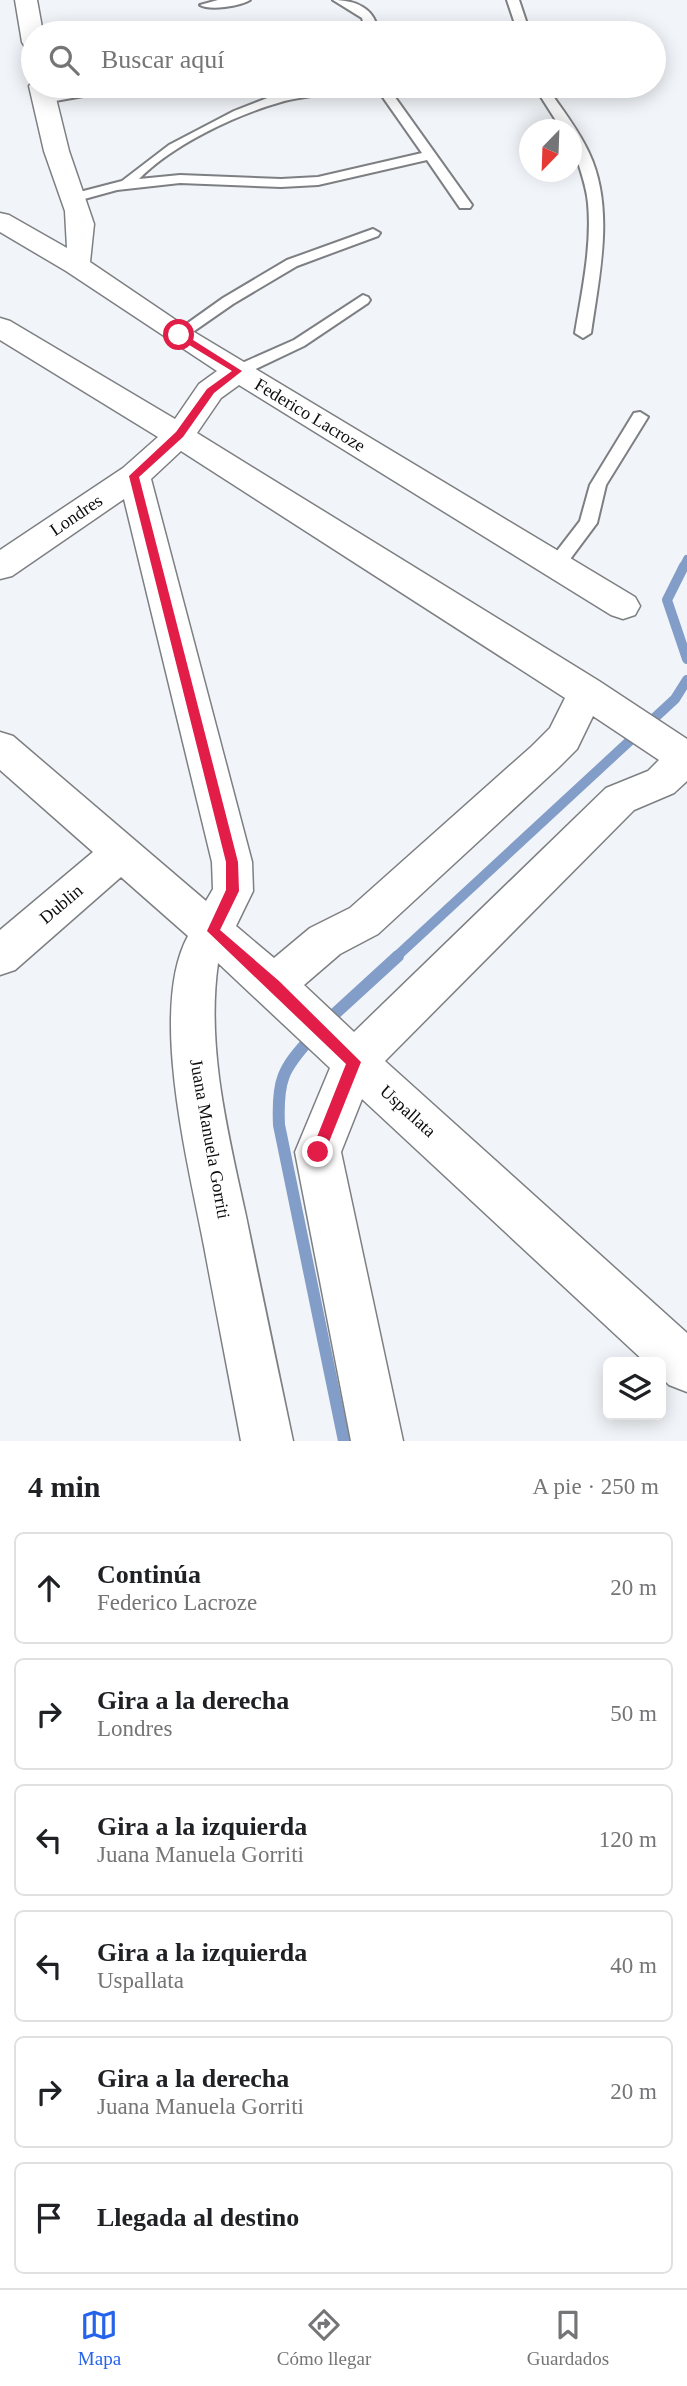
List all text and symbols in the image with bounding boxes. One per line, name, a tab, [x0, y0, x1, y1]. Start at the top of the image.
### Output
search box	[21, 21, 666, 98]
icon: search	[45, 41, 83, 79]
text: Buscar aquí	[101, 45, 224, 74]
north arrow	[519, 119, 582, 182]
route start	[163, 319, 194, 350]
street label: Federico Lacroze	[251, 374, 369, 456]
street label: Londres	[46, 490, 106, 540]
street label: Dublin	[35, 880, 87, 928]
street label: Juana Manuela Gorriti	[186, 1058, 234, 1220]
street label: Uspallata	[376, 1081, 440, 1141]
route end	[302, 1136, 333, 1167]
map controls	[603, 1357, 666, 1420]
button: layers	[603, 1357, 666, 1420]
text: 4 min	[28, 1470, 101, 1503]
text: A pie · 250 m	[533, 1474, 659, 1499]
text: Continúa	[97, 1560, 201, 1589]
icon: ahead	[30, 1569, 68, 1607]
text: 20 m	[610, 1575, 657, 1600]
text: Federico Lacroze	[97, 1590, 257, 1615]
text: Gira a la derecha	[97, 1686, 289, 1715]
icon: right	[30, 1695, 68, 1733]
text: 50 m	[610, 1701, 657, 1726]
text: Londres	[97, 1716, 172, 1741]
text: Gira a la izquierda	[97, 1812, 307, 1841]
icon: left	[30, 1821, 68, 1859]
text: 120 m	[599, 1827, 657, 1852]
text: Juana Manuela Gorriti	[97, 1842, 304, 1867]
text: Gira a la izquierda	[97, 1938, 307, 1967]
icon: left	[30, 1947, 68, 1985]
text: 40 m	[610, 1953, 657, 1978]
text: Uspallata	[97, 1968, 184, 1993]
text: Gira a la derecha	[97, 2064, 289, 2093]
icon: right	[30, 2073, 68, 2111]
text: 20 m	[610, 2079, 657, 2104]
text: Juana Manuela Gorriti	[97, 2094, 304, 2119]
icon: arrive	[30, 2199, 68, 2237]
text: Llegada al destino	[97, 2203, 299, 2232]
tab: Mapa	[78, 2306, 121, 2370]
tab: Cómo llegar	[277, 2306, 371, 2370]
tab: Guardados	[527, 2306, 609, 2370]

